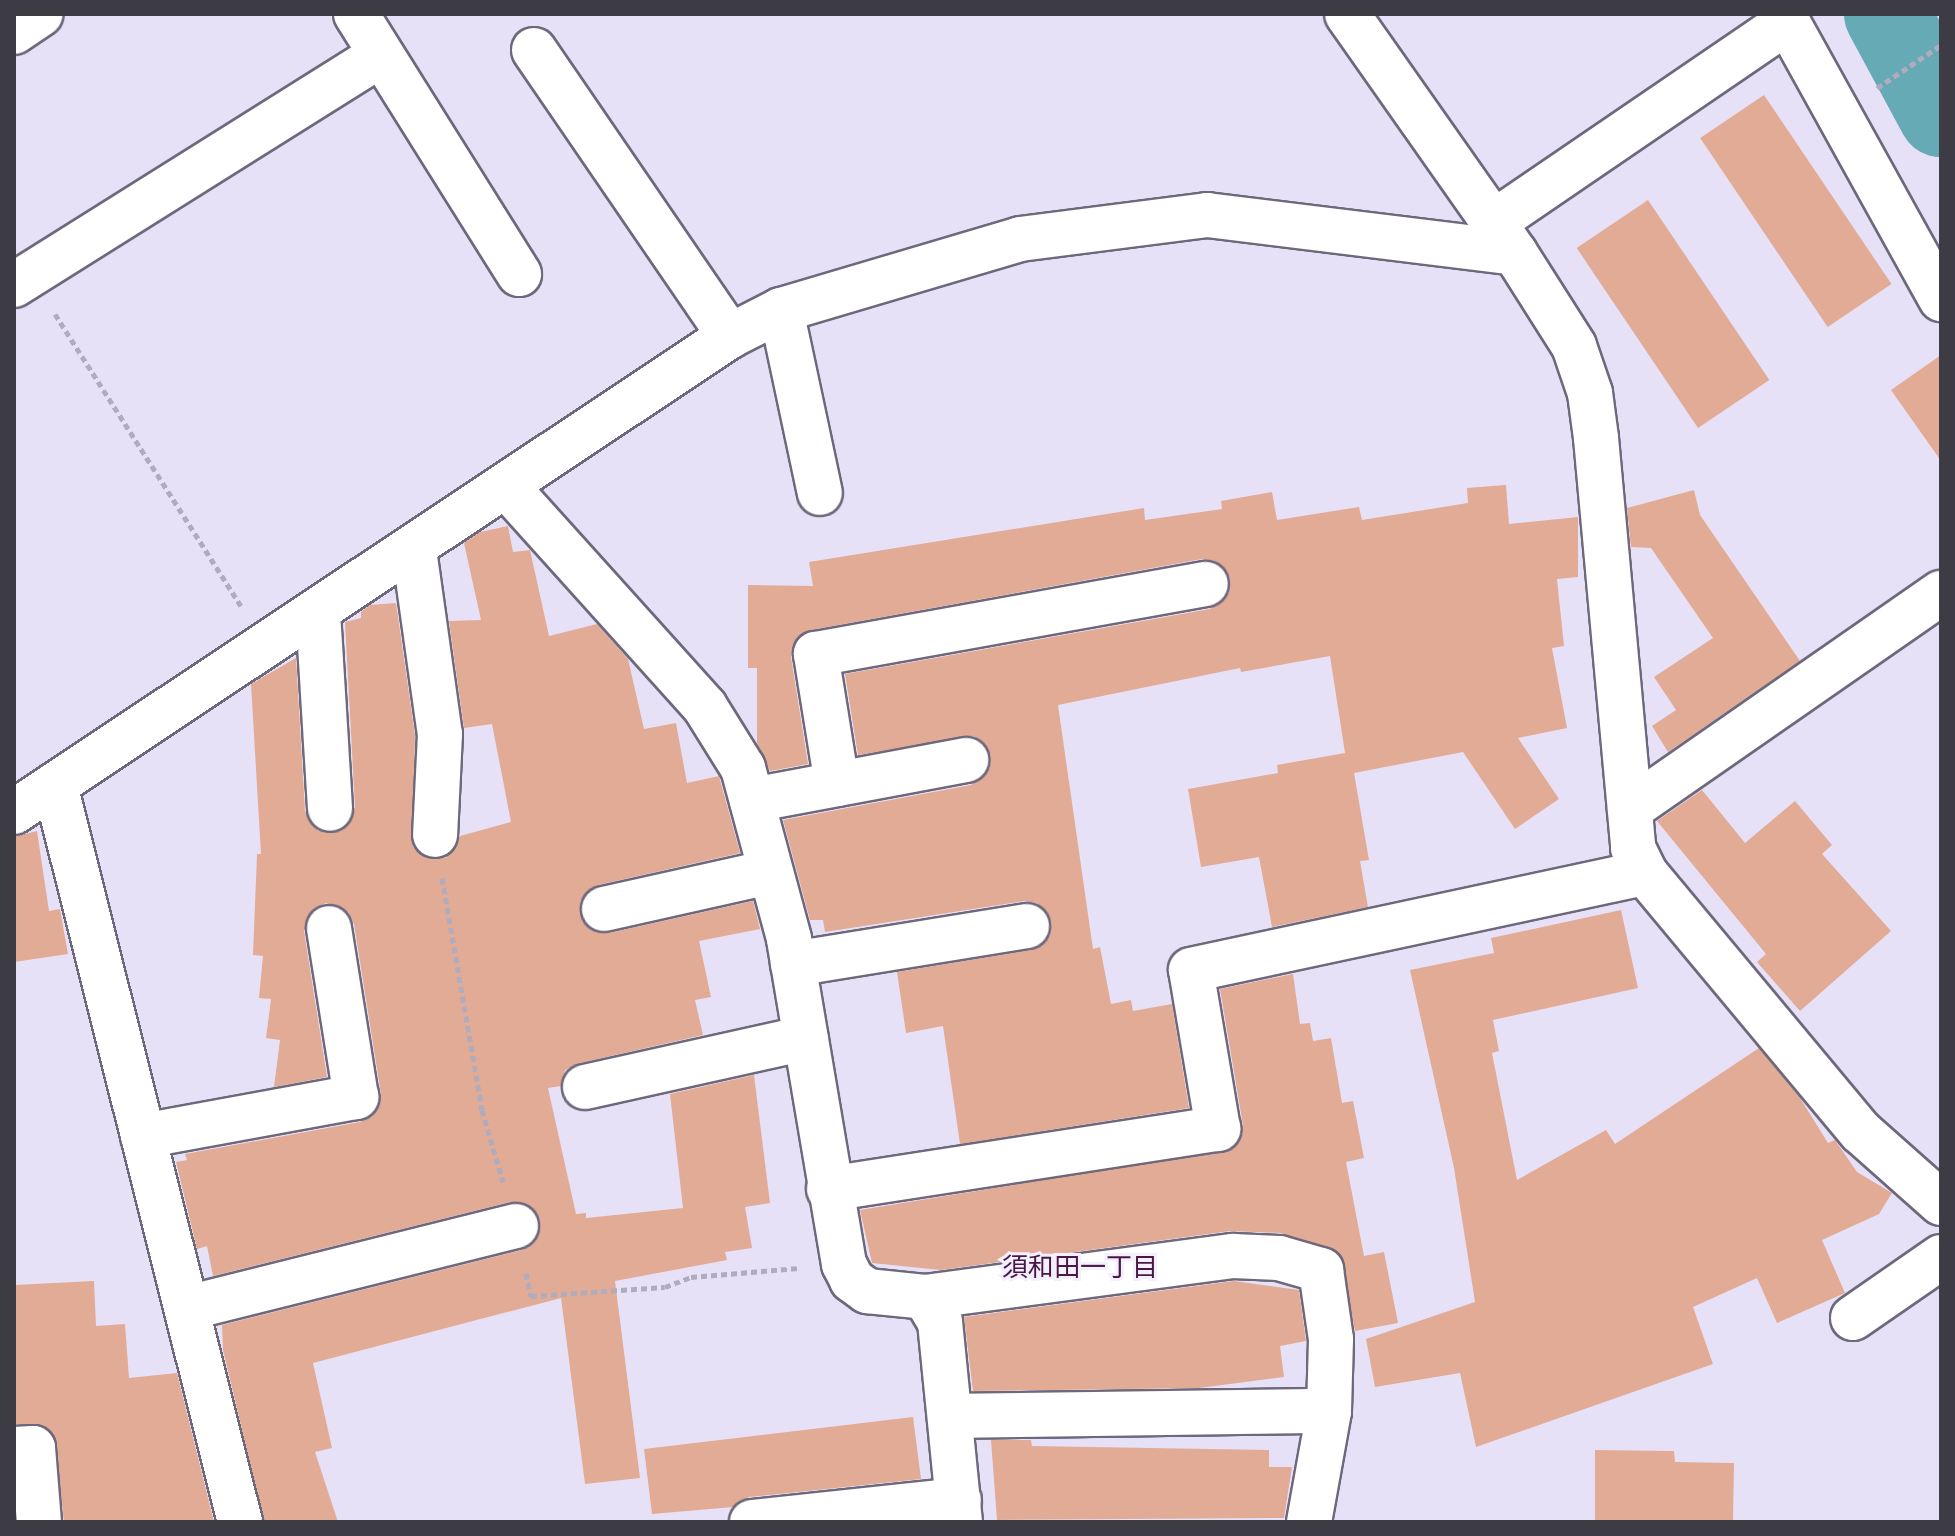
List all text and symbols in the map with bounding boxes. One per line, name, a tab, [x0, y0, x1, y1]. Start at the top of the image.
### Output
district label: 須和田一丁目	[1002, 1252, 1158, 1284]

